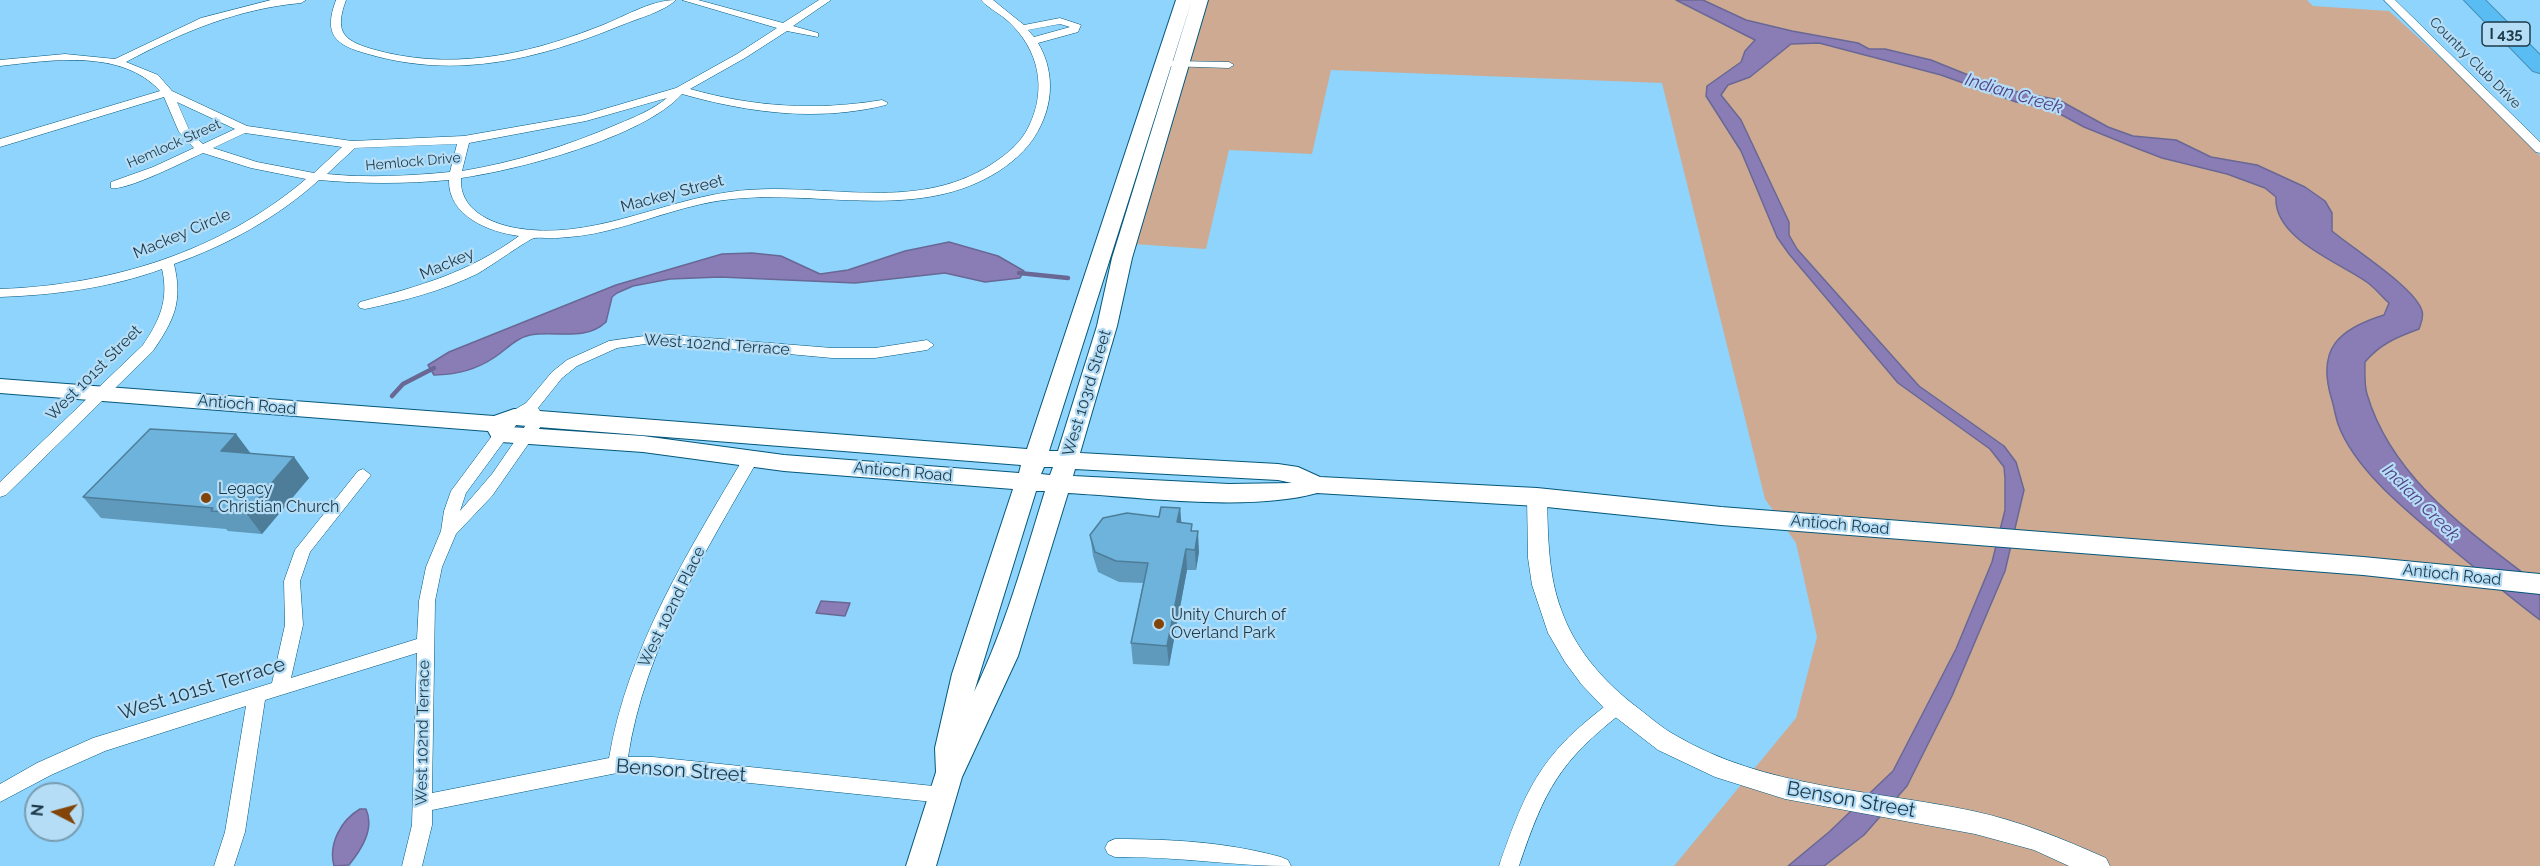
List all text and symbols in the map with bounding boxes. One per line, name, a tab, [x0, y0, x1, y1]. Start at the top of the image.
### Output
street label: Country Club Drive	[2426, 14, 2524, 112]
road number: I 435	[2482, 22, 2530, 46]
water label: Indian Creek	[1963, 69, 2065, 119]
street label: Hemlock Street	[124, 116, 224, 172]
street label: Hemlock Drive	[365, 149, 461, 175]
street label: Mackey Street	[618, 171, 726, 217]
street label: Mackey Circle	[130, 205, 234, 263]
street label: Mackey	[417, 244, 477, 284]
street label: West 101st Street	[42, 321, 146, 425]
street label: West 103rd Street	[1059, 327, 1115, 459]
street label: West 102nd Terrace	[644, 330, 790, 360]
street label: Antioch Road	[197, 391, 297, 419]
street label: Antioch Road	[853, 458, 953, 486]
water label: Indian Creek	[2378, 460, 2464, 546]
place label: Legacy Christian Church	[218, 479, 339, 517]
marker: Legacy Christian Church	[199, 491, 213, 505]
street label: Antioch Road	[1790, 511, 1890, 539]
street label: West 102nd Place	[635, 544, 709, 670]
street label: Antioch Road	[2402, 560, 2502, 590]
place label: Unity Church of Overland Park	[1171, 605, 1286, 643]
marker: Unity Church of Overland Park	[1152, 617, 1166, 631]
street label: West 101st Terrace	[116, 652, 288, 726]
street label: West 102nd Terrace	[412, 660, 434, 806]
street label: Benson Street	[615, 754, 747, 788]
street label: Benson Street	[1785, 777, 1917, 823]
north arrow	[24, 782, 84, 842]
text: N	[28, 803, 48, 817]

